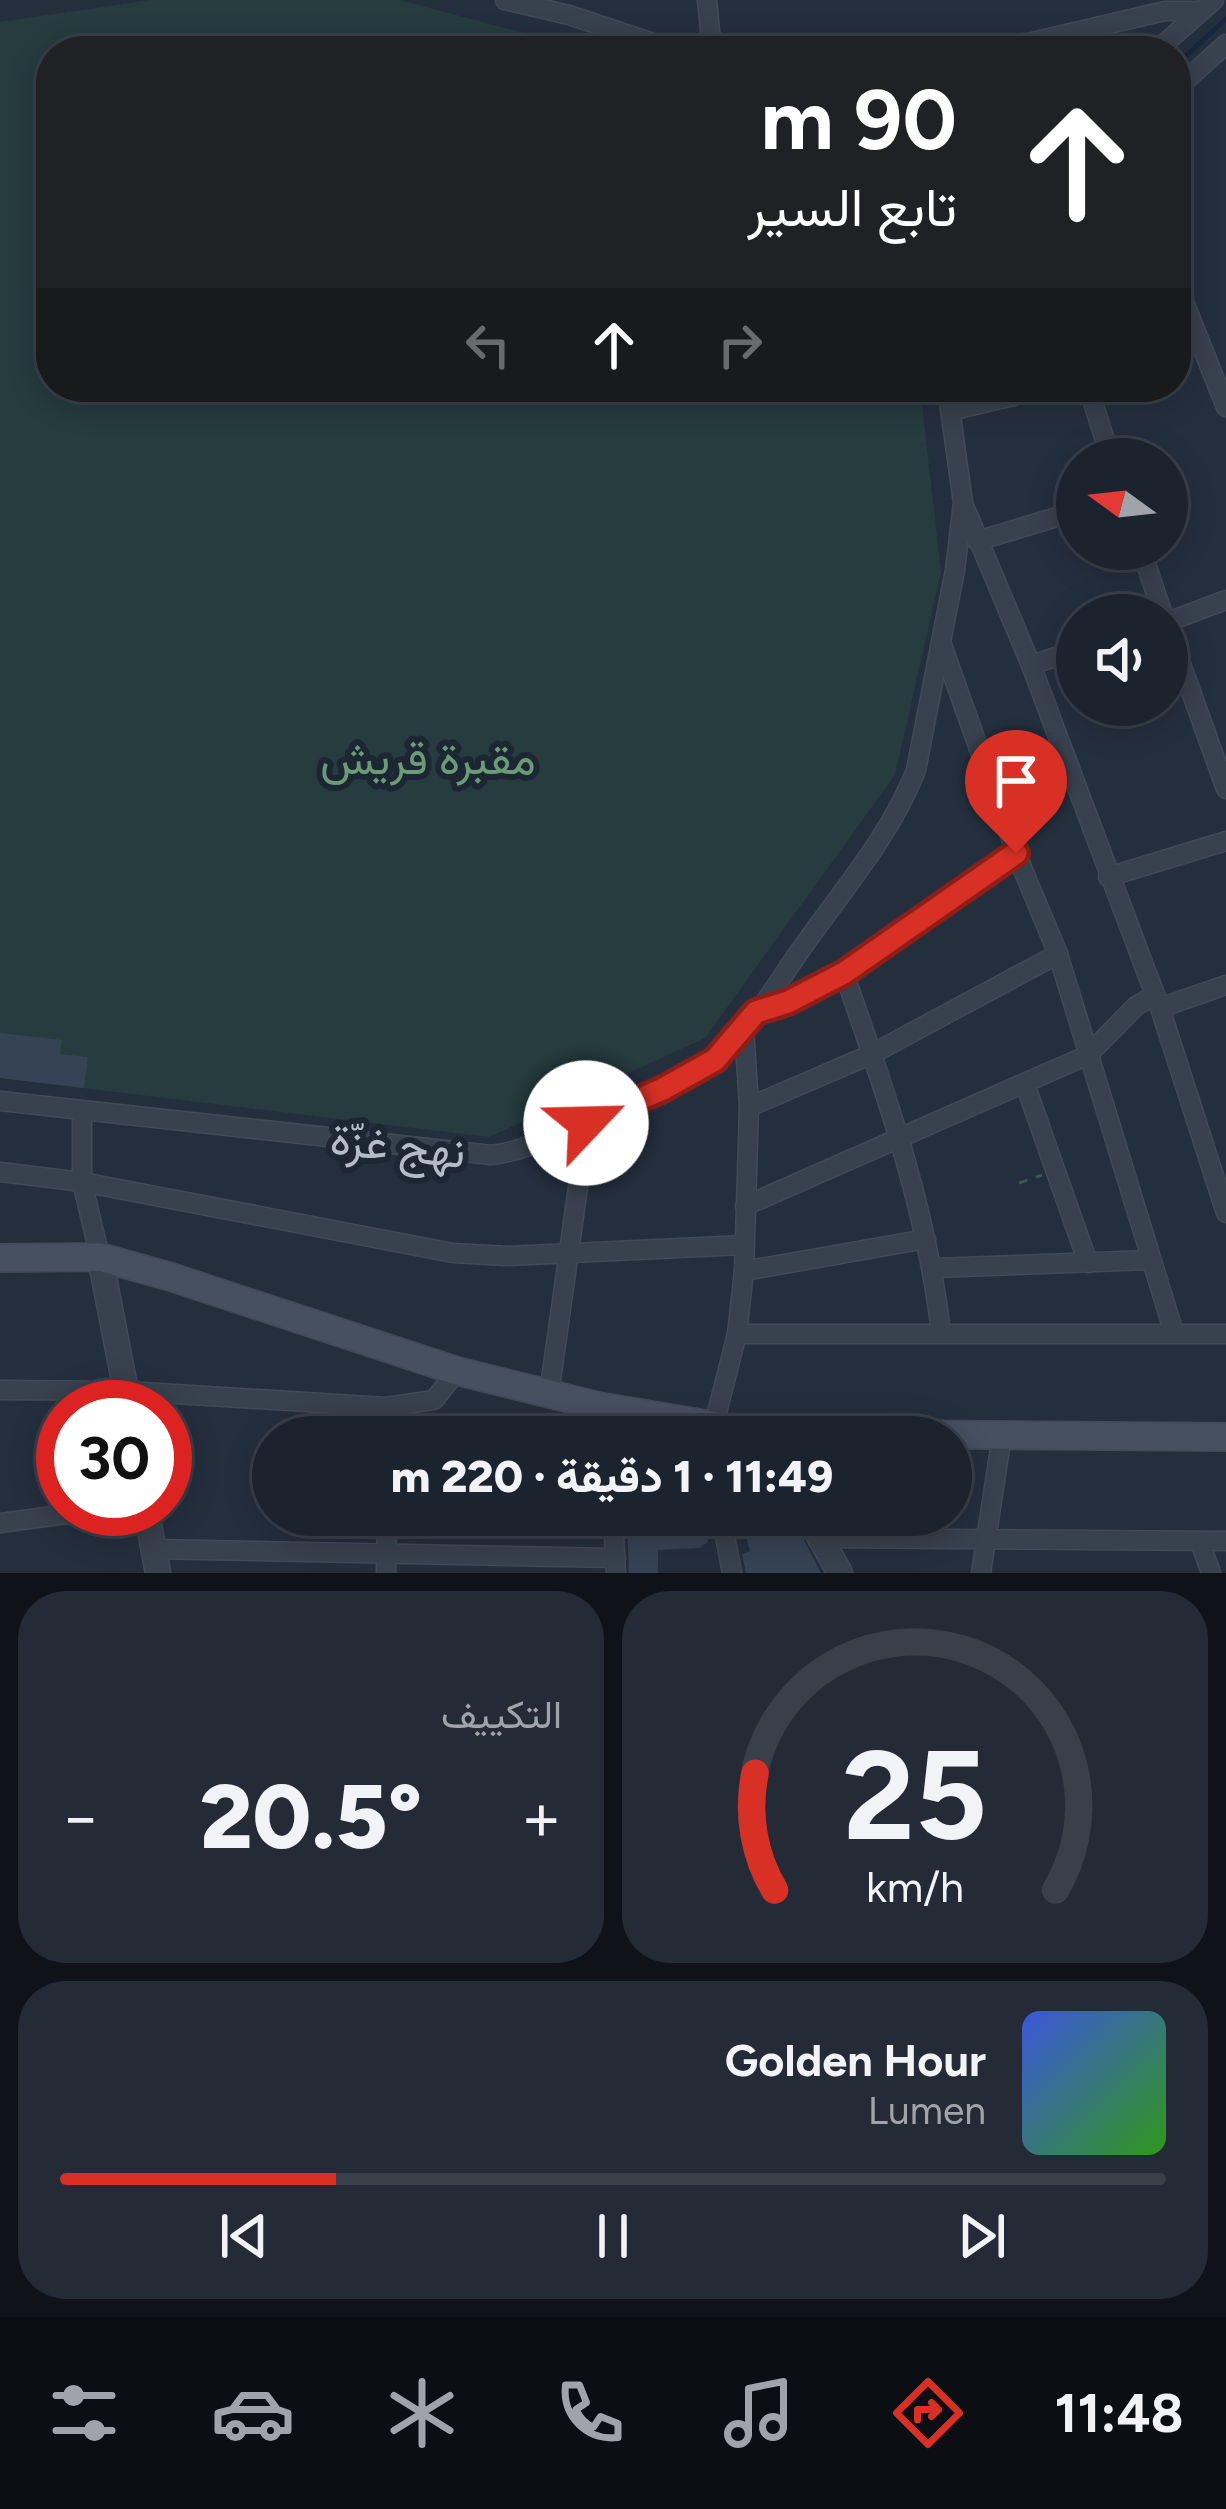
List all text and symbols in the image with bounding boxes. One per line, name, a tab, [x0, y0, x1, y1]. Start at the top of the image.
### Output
text: 90 m	[761, 69, 957, 170]
icon: ahead	[999, 84, 1155, 240]
text: تابع السير	[747, 175, 957, 240]
icon: left	[455, 312, 521, 378]
icon: ahead	[581, 312, 647, 378]
icon: right	[707, 312, 773, 378]
north arrow	[1056, 438, 1188, 570]
map controls	[1056, 438, 1188, 726]
button: sound	[1056, 594, 1188, 726]
pin	[965, 730, 1067, 853]
park label: مقبرة قريش	[320, 731, 536, 786]
icon: arrive	[983, 748, 1049, 814]
position arrow	[523, 1060, 649, 1186]
street label: نهج غزّة	[327, 1111, 468, 1183]
speed limit sign: 30	[36, 1380, 192, 1536]
text: 11:49 · 1 دقيقة · 220 m	[391, 1449, 833, 1503]
text: التكييف	[441, 1691, 562, 1738]
text: 25	[843, 1720, 987, 1870]
text: 20.5°	[200, 1762, 422, 1871]
text: −	[60, 1777, 101, 1857]
text: +	[521, 1777, 562, 1857]
text: km/h	[866, 1861, 964, 1913]
text: Golden Hour	[725, 2033, 986, 2087]
text: Lumen	[868, 2087, 986, 2134]
icon: previous	[211, 2203, 277, 2269]
icon: pause	[580, 2203, 646, 2269]
icon: next	[949, 2203, 1015, 2269]
icon: filters	[42, 2371, 126, 2455]
icon: car	[211, 2371, 295, 2455]
icon: climate	[380, 2371, 464, 2455]
icon: phone	[548, 2371, 632, 2455]
icon: music	[717, 2371, 801, 2455]
icon: directions	[886, 2371, 970, 2455]
text: 11:48	[1055, 2381, 1184, 2446]

